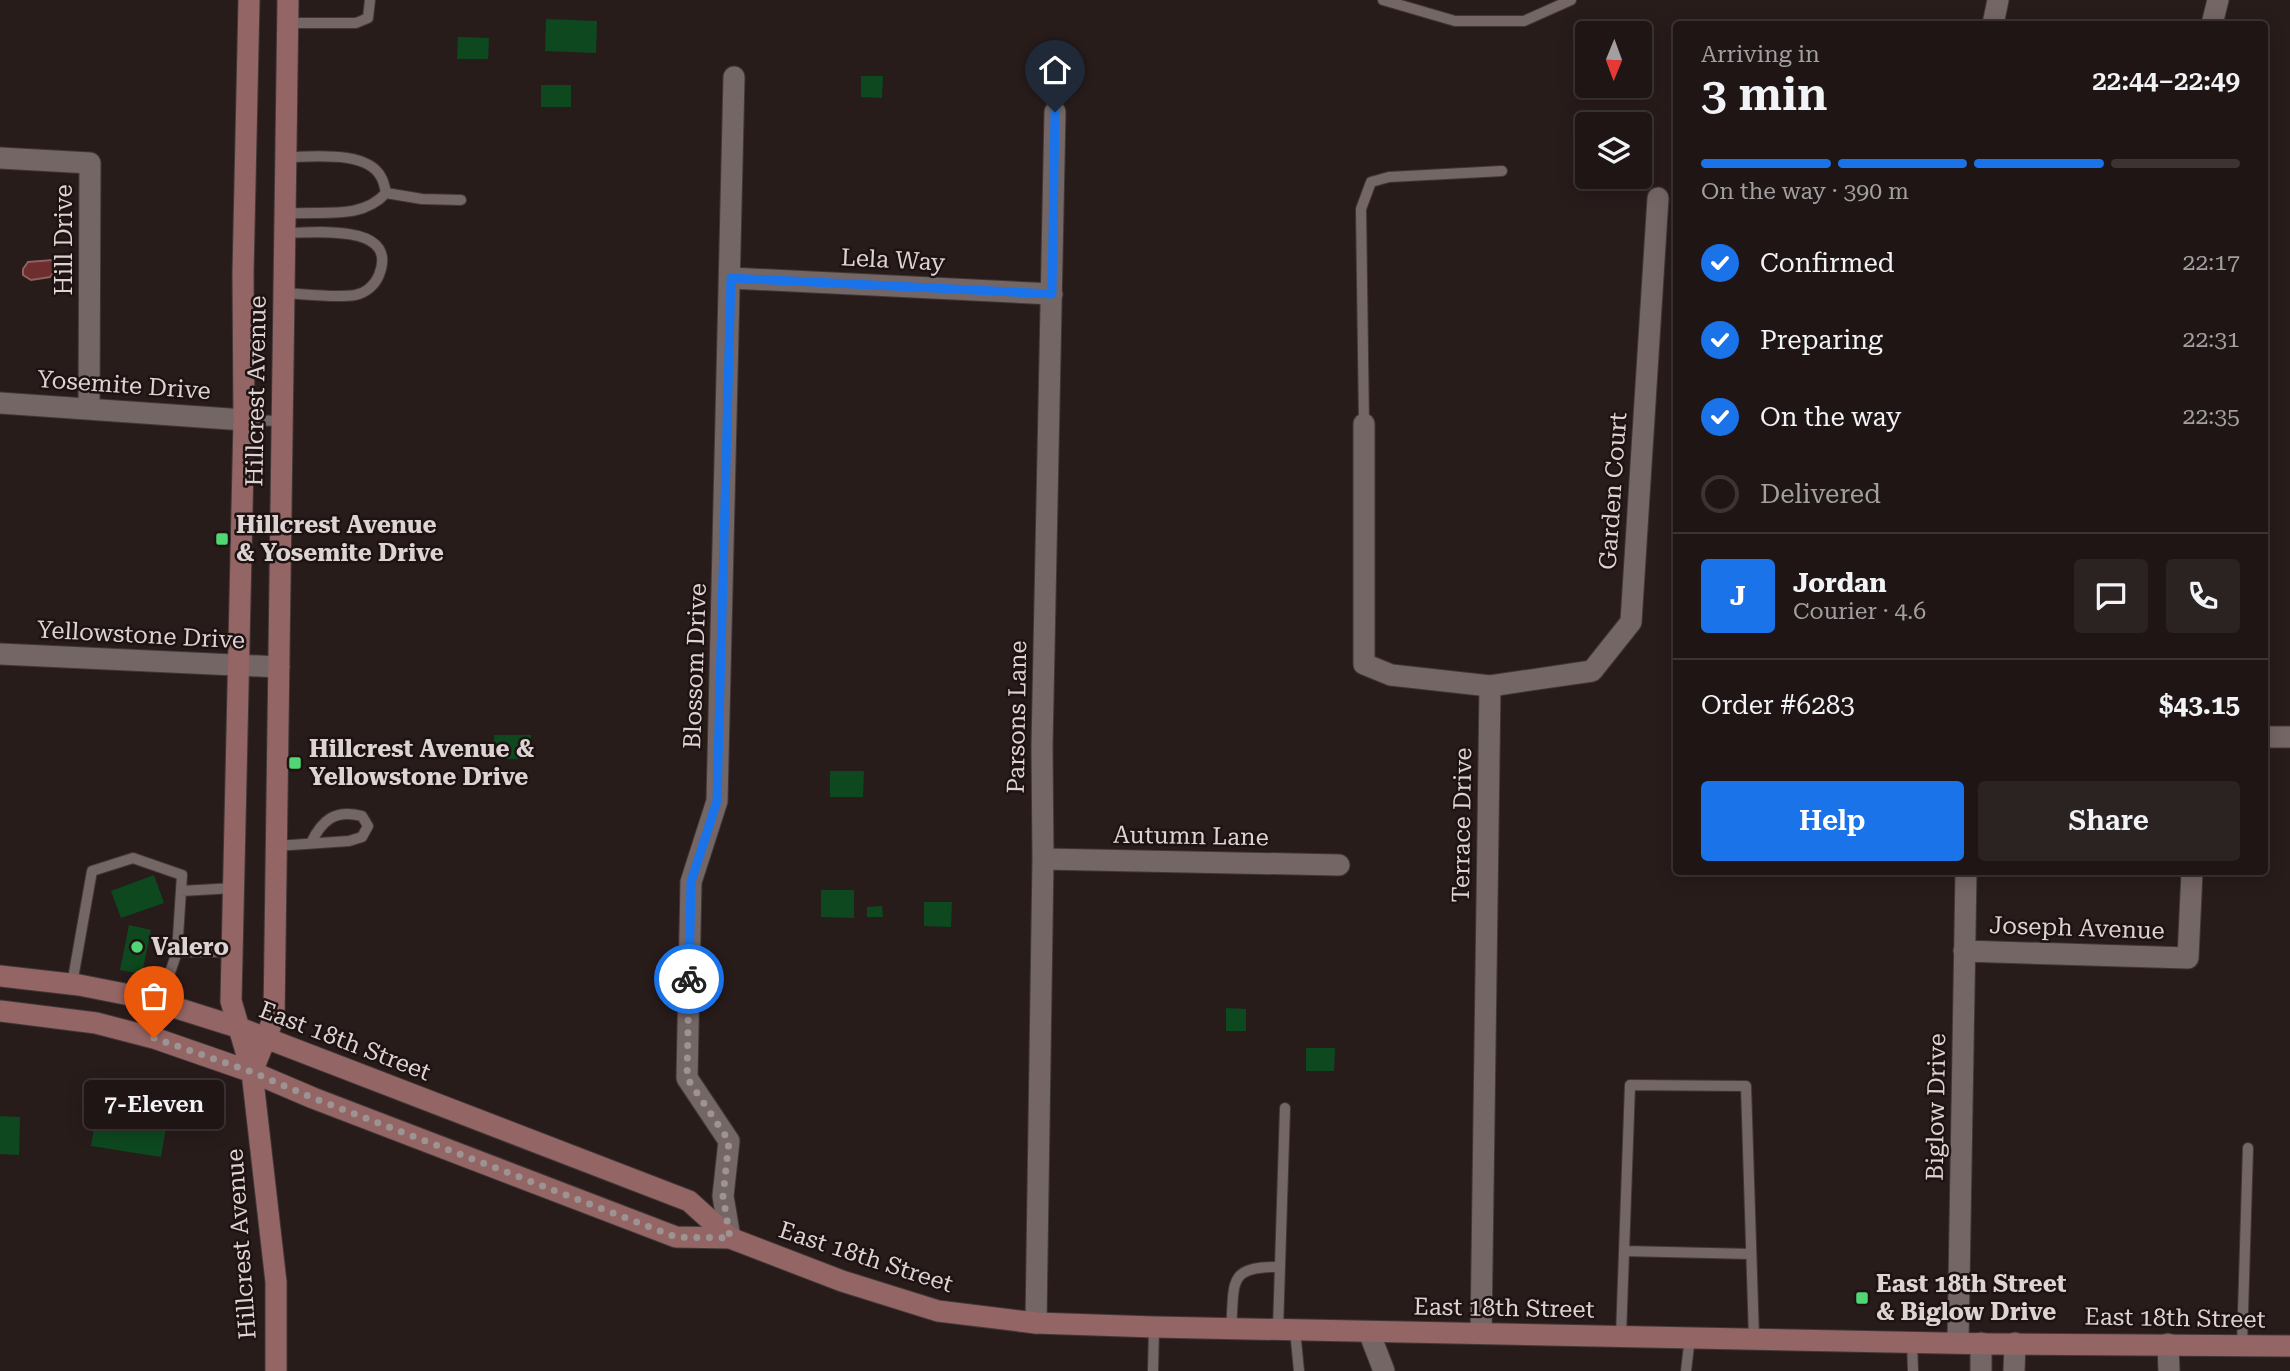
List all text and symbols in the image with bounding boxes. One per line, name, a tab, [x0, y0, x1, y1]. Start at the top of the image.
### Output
north arrow	[1575, 21, 1652, 98]
map controls	[1575, 21, 1652, 189]
pin	[1025, 40, 1085, 112]
text: Arriving in	[1701, 41, 1820, 68]
icon: home	[1036, 51, 1074, 89]
text: 22:44–22:49	[2092, 66, 2240, 96]
text: 3 min	[1701, 67, 1828, 121]
button: layers	[1575, 112, 1652, 189]
text: On the way · 390 m	[1701, 178, 1909, 205]
street label: Hill Drive	[50, 184, 78, 296]
street label: Lela Way	[840, 243, 947, 277]
icon: check	[1701, 244, 1739, 282]
text: Confirmed	[1760, 248, 1895, 278]
text: 22:17	[2183, 249, 2240, 276]
street label: Hillcrest Avenue	[240, 295, 272, 487]
icon: check	[1701, 321, 1739, 359]
text: Preparing	[1760, 325, 1883, 355]
text: 22:31	[2183, 326, 2240, 353]
street label: Yosemite Drive	[36, 365, 212, 405]
icon: check	[1701, 398, 1739, 436]
text: On the way	[1760, 402, 1901, 432]
text: 22:35	[2183, 403, 2240, 430]
street label: Garden Court	[1594, 411, 1632, 571]
text: Delivered	[1760, 479, 1881, 509]
place label: Hillcrest Avenue & Yosemite Drive	[236, 511, 444, 567]
marker: Hillcrest Avenue & Yosemite Drive	[214, 531, 230, 547]
button: chat	[2074, 559, 2148, 633]
button: phone	[2166, 559, 2240, 633]
text: Jordan	[1793, 568, 1887, 598]
text: J	[1730, 581, 1746, 611]
street label: Blossom Drive	[678, 582, 712, 750]
text: Courier · 4.6	[1793, 598, 1926, 625]
street label: Yellowstone Drive	[36, 616, 246, 654]
street label: Parsons Lane	[1002, 640, 1032, 794]
text: Order #6283	[1701, 690, 1855, 720]
text: $43.15	[2159, 690, 2240, 720]
place label: Hillcrest Avenue & Yellowstone Drive	[309, 735, 534, 791]
street label: Terrace Drive	[1447, 747, 1477, 903]
marker: Hillcrest Avenue & Yellowstone Drive	[287, 755, 303, 771]
button: Help	[1701, 781, 1964, 861]
button: Share	[1978, 781, 2240, 861]
street label: Autumn Lane	[1113, 821, 1269, 851]
street label: Joseph Avenue	[1989, 911, 2165, 945]
place label: Valero	[151, 933, 229, 961]
marker: Valero	[129, 939, 145, 955]
courier	[654, 944, 724, 1014]
icon: bike	[670, 960, 708, 998]
pin	[124, 966, 184, 1038]
icon: bag	[135, 977, 173, 1015]
street label: East 18th Street	[255, 995, 435, 1087]
street label: Biglow Drive	[1921, 1033, 1951, 1181]
callout: 7-Eleven	[84, 1080, 224, 1129]
text: 7-Eleven	[104, 1091, 204, 1118]
street label: Hillcrest Avenue	[220, 1148, 262, 1340]
street label: East 18th Street	[776, 1216, 957, 1298]
place label: East 18th Street & Biglow Drive	[1876, 1270, 2067, 1326]
marker: East 18th Street & Biglow Drive	[1854, 1290, 1870, 1306]
street label: East 18th Street	[1413, 1292, 1595, 1324]
street label: East 18th Street	[2084, 1302, 2266, 1334]

